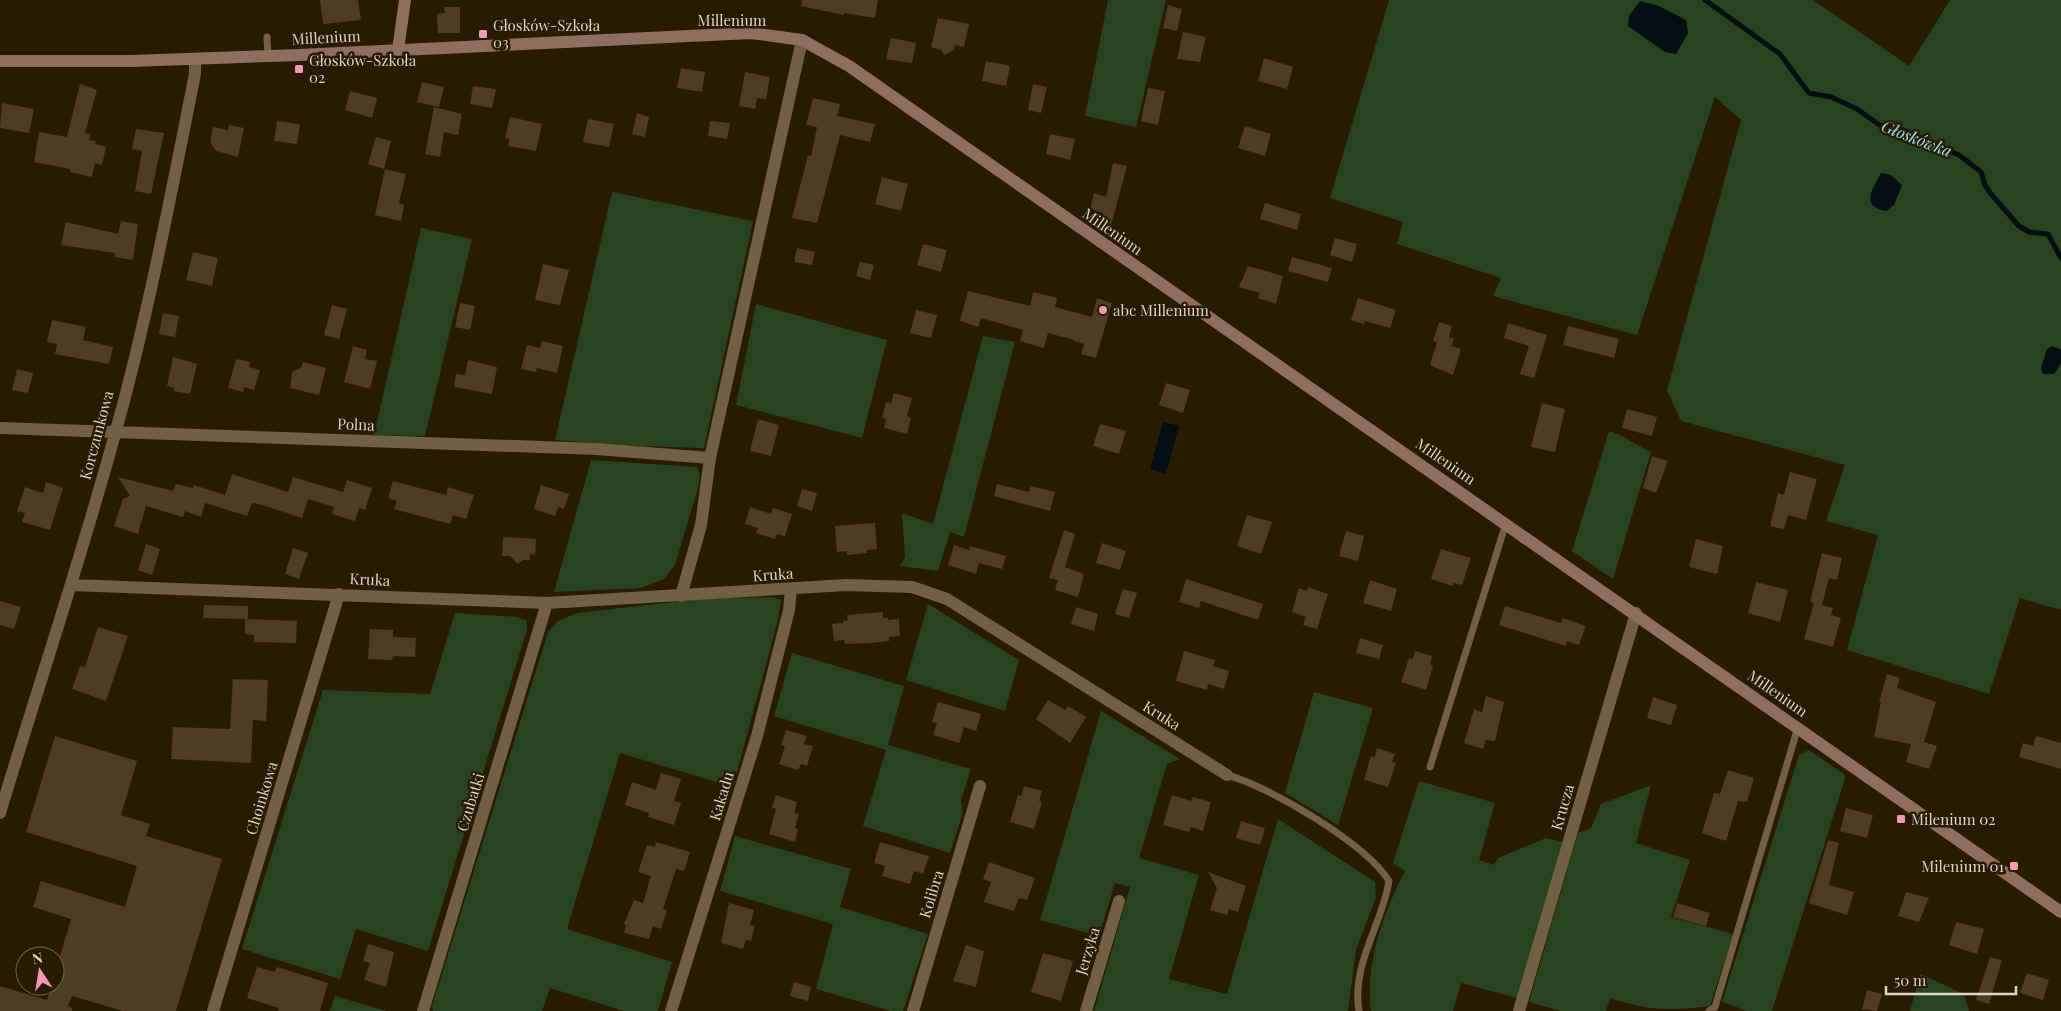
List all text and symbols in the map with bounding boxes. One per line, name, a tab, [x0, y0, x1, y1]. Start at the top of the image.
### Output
street label: Millenium	[698, 10, 767, 30]
place label: Głosków-Szkoła 03	[493, 15, 601, 52]
street label: Millenium	[291, 25, 362, 49]
marker: Głosków-Szkoła 03	[477, 28, 489, 40]
place label: Głosków-Szkoła 02	[309, 50, 417, 87]
marker: Głosków-Szkoła 02	[293, 63, 305, 75]
water label: Głoskówka	[1879, 115, 1955, 161]
street label: Millenium	[1079, 203, 1147, 259]
place label: abc Millenium	[1113, 300, 1209, 320]
marker: abc Millenium	[1097, 304, 1109, 316]
street label: Korczunkowa	[75, 388, 118, 482]
street label: Polna	[337, 413, 376, 435]
street label: Millenium	[1412, 433, 1480, 489]
street label: Kruka	[752, 563, 795, 585]
street label: Kruka	[349, 568, 391, 590]
street label: Millenium	[1744, 665, 1812, 721]
street label: Kruka	[1139, 696, 1185, 735]
street label: Choinkowa	[240, 758, 282, 837]
street label: Kakadu	[704, 769, 738, 823]
street label: Czubatki	[452, 770, 489, 834]
street label: Krucza	[1546, 781, 1578, 832]
place label: Milenium 02	[1911, 809, 1996, 829]
marker: Milenium 02	[1895, 813, 1907, 825]
place label: Milenium 01	[1921, 856, 2004, 876]
marker: Milenium 01	[2008, 860, 2020, 872]
street label: Kolibra	[914, 867, 948, 920]
street label: Jerzyka	[1070, 924, 1104, 978]
north arrow	[15, 946, 65, 996]
text: N	[30, 947, 44, 968]
scale bar	[1886, 964, 2016, 996]
text: 50 m	[1894, 970, 1927, 990]

